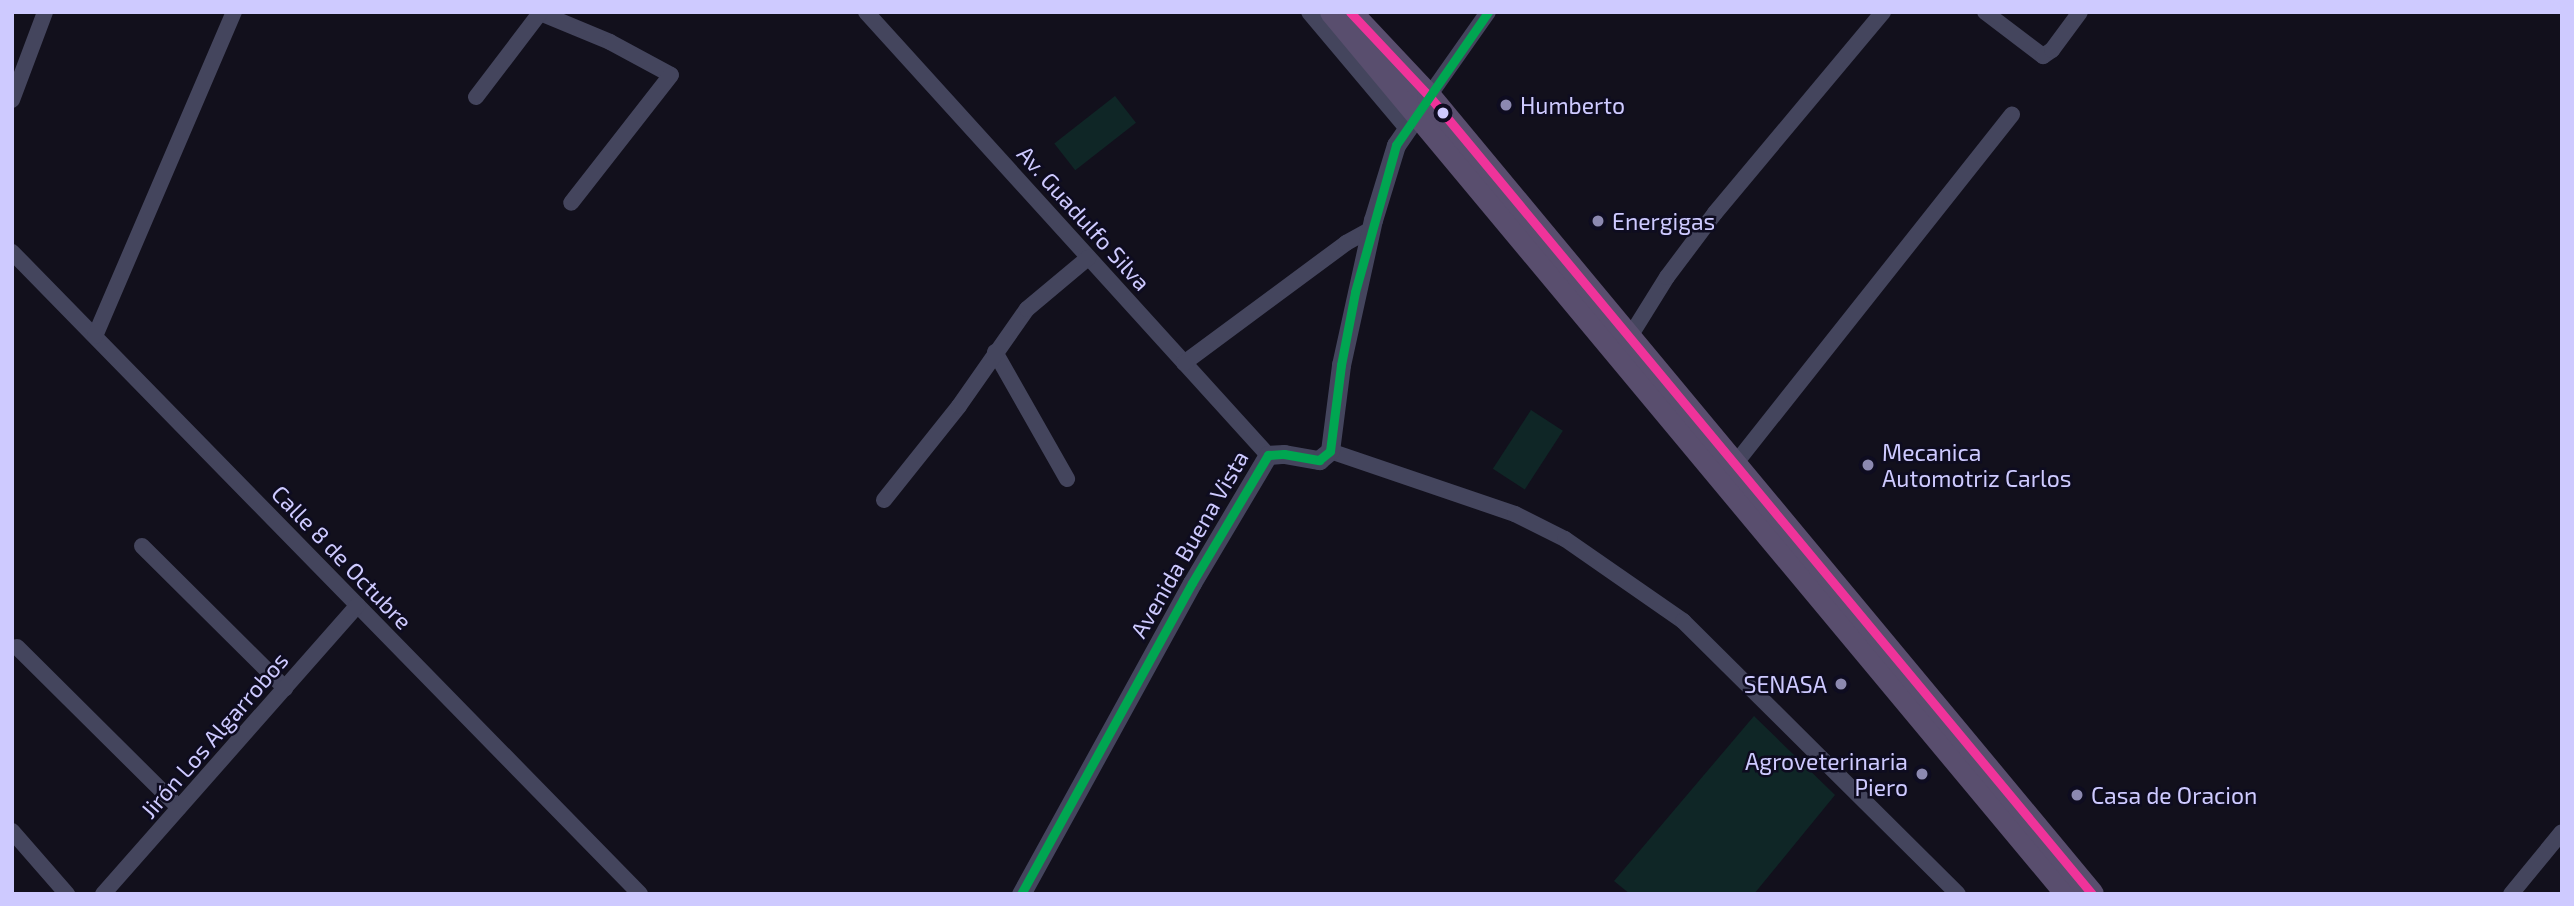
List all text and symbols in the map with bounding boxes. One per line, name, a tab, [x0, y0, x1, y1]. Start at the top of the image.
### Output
place label: Humberto	[1520, 91, 1625, 119]
marker: Humberto	[1498, 97, 1514, 113]
unlabelled marker	[1436, 106, 1450, 120]
street label: Av. Guadulfo Silva	[1012, 140, 1156, 296]
place label: Energigas	[1612, 207, 1715, 235]
marker: Energigas	[1590, 213, 1606, 229]
place label: Mecanica Automotriz Carlos	[1882, 438, 2072, 492]
street label: Avenida Buena Vista	[1124, 445, 1254, 643]
marker: Mecanica Automotriz Carlos	[1860, 457, 1876, 473]
street label: Calle 8 de Octubre	[266, 479, 418, 635]
street label: Jirón Los Algarrobos	[134, 646, 294, 824]
place label: SENASA	[1743, 670, 1827, 698]
marker: SENASA	[1833, 676, 1849, 692]
place label: Agroveterinaria Piero	[1745, 747, 1908, 801]
marker: Agroveterinaria Piero	[1914, 766, 1930, 782]
place label: Casa de Oracion	[2091, 781, 2257, 809]
marker: Casa de Oracion	[2069, 787, 2085, 803]

